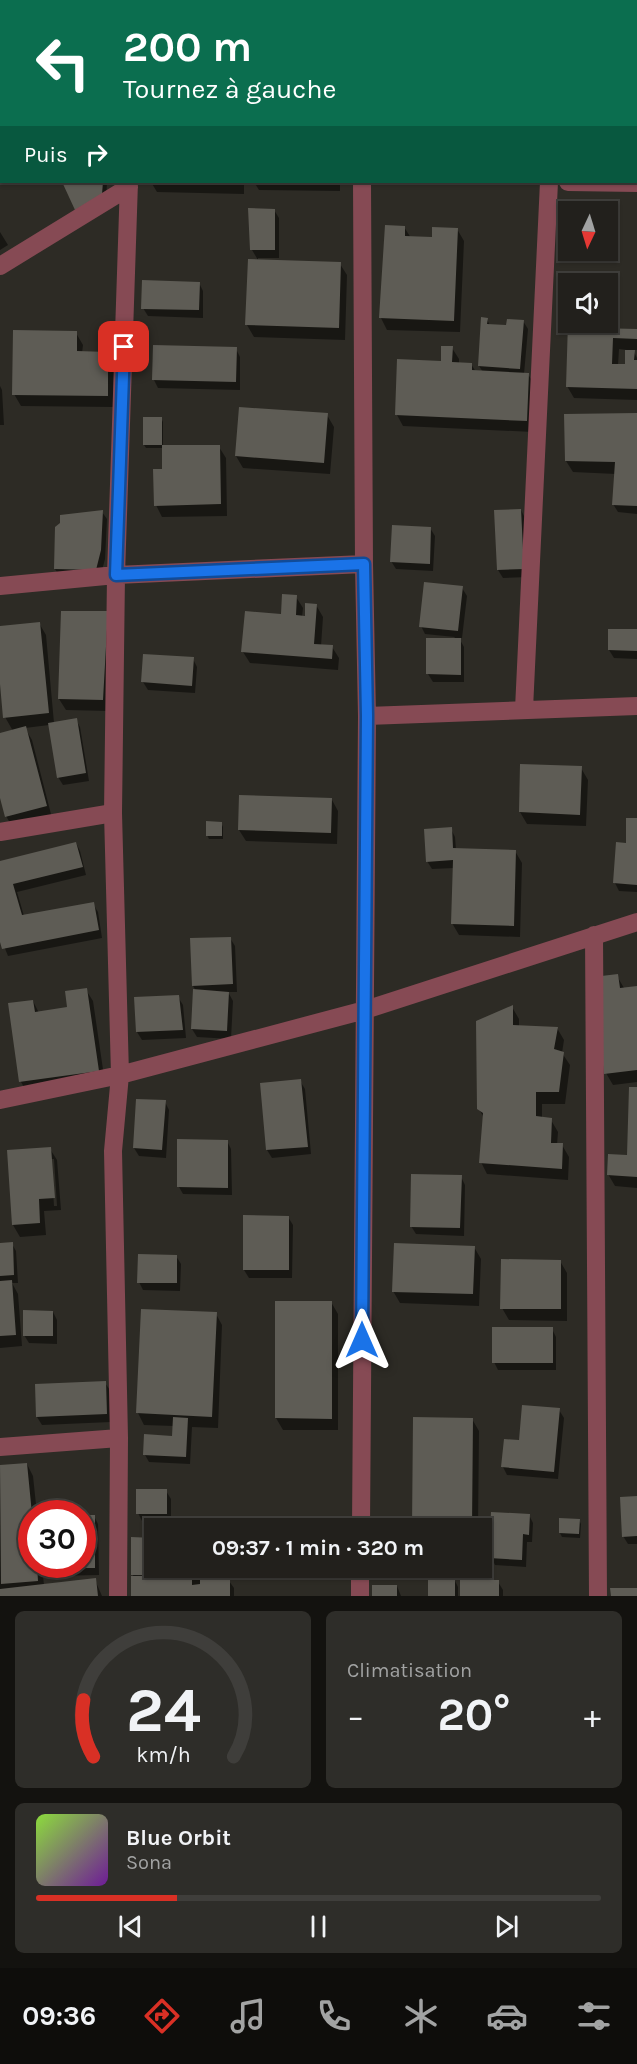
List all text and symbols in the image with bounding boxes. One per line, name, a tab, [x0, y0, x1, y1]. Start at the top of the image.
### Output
text: 200 m	[123, 22, 252, 72]
icon: left	[24, 24, 102, 102]
text: Tournez à gauche	[123, 73, 336, 105]
icon: right	[80, 138, 113, 171]
text: Puis	[24, 142, 68, 168]
north arrow	[558, 201, 618, 261]
map controls	[558, 201, 618, 333]
button: sound	[558, 273, 618, 333]
pin	[98, 321, 149, 372]
icon: arrive	[107, 330, 140, 363]
position arrow	[330, 1308, 394, 1372]
speed limit sign: 30	[18, 1500, 96, 1578]
text: 09:37 · 1 min · 320 m	[212, 1535, 424, 1561]
text: Climatisation	[347, 1659, 472, 1682]
text: 24	[126, 1674, 200, 1747]
text: 20°	[437, 1689, 511, 1741]
text: −	[347, 1697, 364, 1735]
text: +	[584, 1697, 601, 1735]
text: km/h	[136, 1742, 190, 1767]
text: Blue Orbit	[126, 1825, 231, 1851]
text: Sona	[126, 1851, 172, 1874]
icon: previous	[114, 1910, 147, 1943]
icon: pause	[302, 1910, 335, 1943]
icon: next	[490, 1910, 523, 1943]
icon: directions	[141, 1995, 183, 2037]
icon: music	[227, 1995, 269, 2037]
icon: phone	[313, 1995, 355, 2037]
icon: climate	[400, 1995, 442, 2037]
icon: car	[486, 1995, 528, 2037]
icon: filters	[573, 1995, 615, 2037]
text: 09:36	[22, 2000, 96, 2032]

